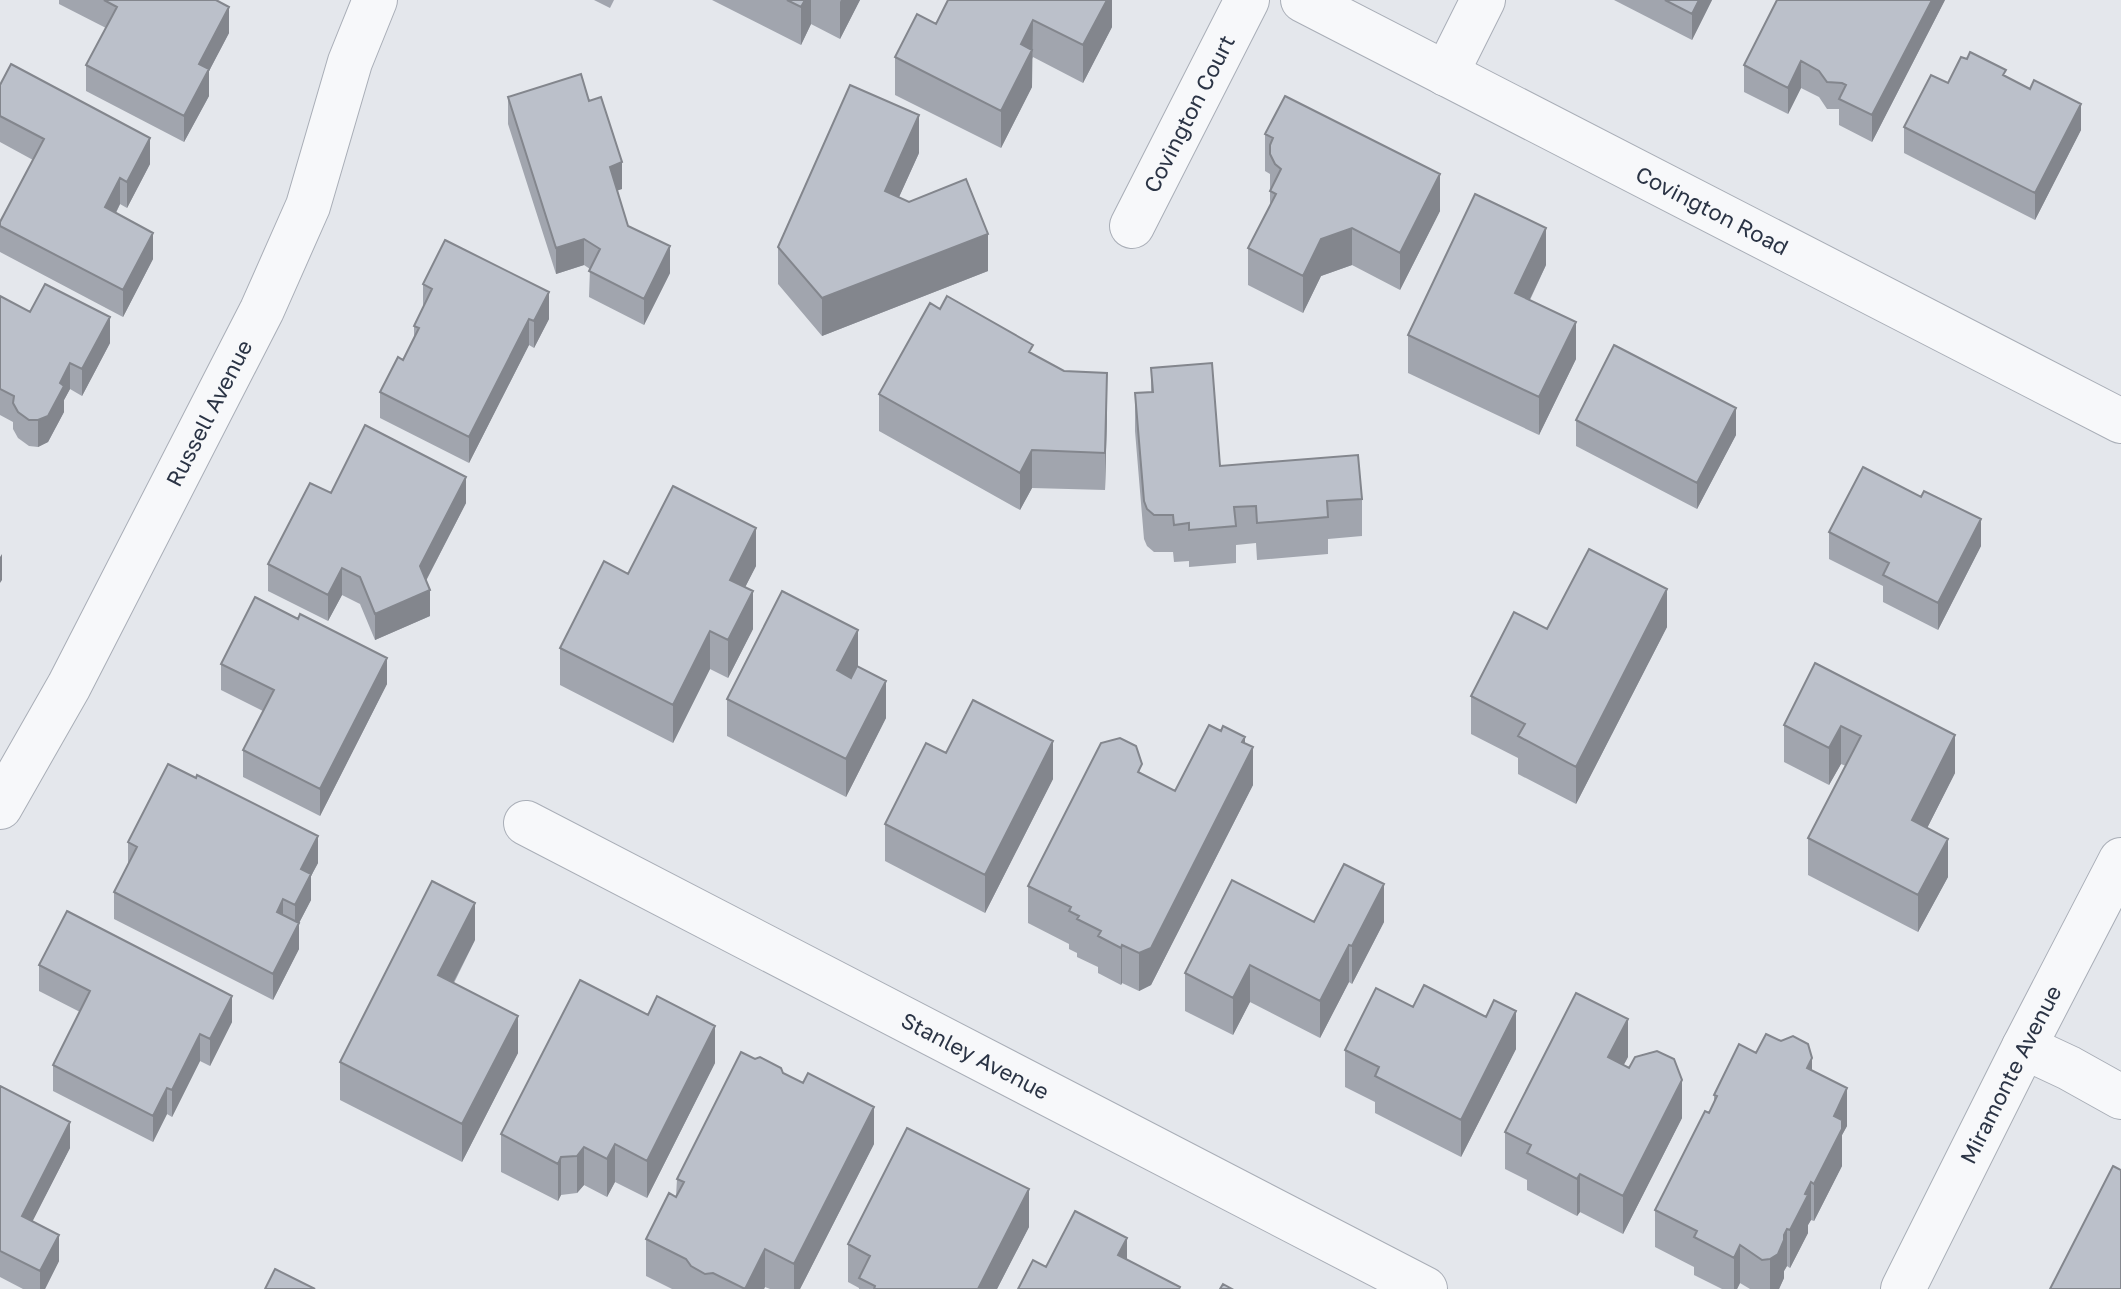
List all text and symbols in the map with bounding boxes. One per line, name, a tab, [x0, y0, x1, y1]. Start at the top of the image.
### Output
street label: Covington Court	[1137, 30, 1240, 197]
street label: Covington Road	[1631, 160, 1793, 261]
street label: Russell Avenue	[160, 335, 257, 491]
street label: Miramonte Avenue	[1954, 981, 2067, 1168]
street label: Stanley Avenue	[897, 1006, 1054, 1105]

